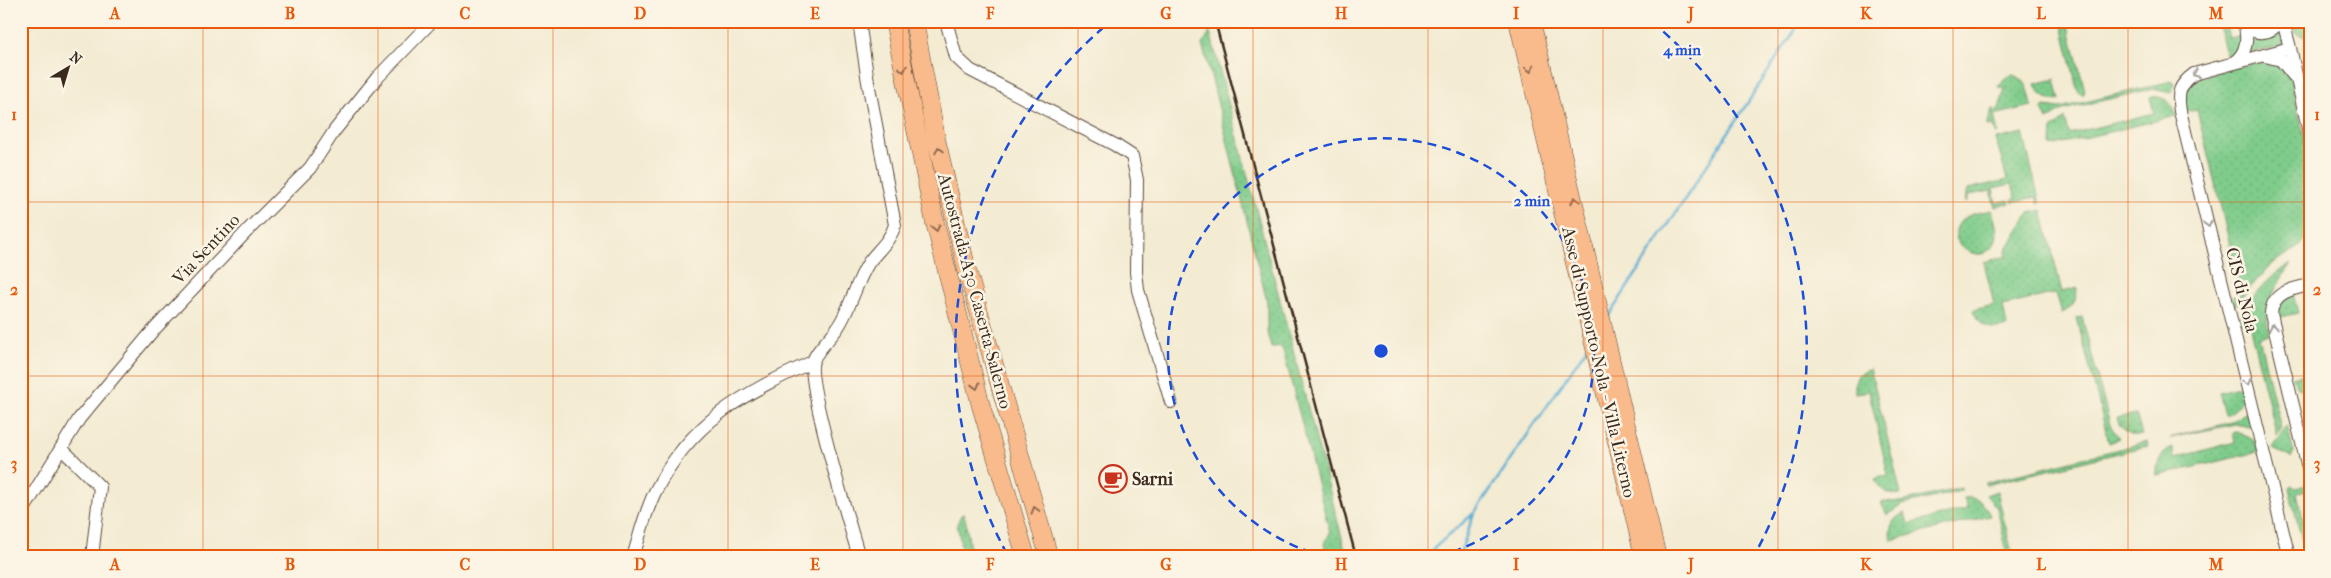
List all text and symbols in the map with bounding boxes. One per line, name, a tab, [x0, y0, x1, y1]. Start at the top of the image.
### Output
text: A	[109, 4, 121, 23]
text: B	[285, 4, 295, 23]
text: C	[460, 4, 471, 23]
text: D	[634, 4, 646, 23]
text: E	[810, 4, 820, 23]
text: F	[985, 4, 995, 23]
text: G	[1160, 4, 1172, 23]
text: H	[1335, 4, 1348, 23]
text: I	[1513, 4, 1520, 23]
text: J	[1686, 4, 1694, 24]
text: K	[1860, 4, 1873, 23]
text: L	[2036, 4, 2046, 23]
text: M	[2208, 4, 2224, 23]
text: 4 min	[1662, 41, 1701, 59]
north arrow	[42, 42, 92, 92]
text: N	[66, 48, 85, 68]
one-way arrow	[1524, 64, 1535, 73]
one-way arrow	[898, 65, 908, 73]
one-way arrow	[2193, 68, 2202, 78]
text: 1	[11, 105, 17, 124]
text: 1	[2314, 105, 2320, 124]
one-way arrow	[934, 146, 945, 155]
street label: Autostrada A30 Caserta-Salerno	[933, 170, 1016, 411]
text: 2 min	[1514, 192, 1551, 210]
one-way arrow	[1570, 196, 1581, 205]
street label: Via Sentino	[168, 210, 244, 290]
one-way arrow	[2202, 220, 2213, 229]
one-way arrow	[930, 224, 941, 233]
street label: Asse di Supporto Nola - Villa Literno	[1557, 224, 1640, 500]
street label: CIS di Nola	[2221, 245, 2262, 335]
text: 2	[10, 280, 18, 299]
text: 2	[2313, 280, 2321, 299]
one-way arrow	[2268, 322, 2279, 331]
centre of rings	[1372, 342, 1390, 360]
one-way arrow	[2241, 378, 2251, 386]
one-way arrow	[970, 381, 981, 390]
text: 3	[11, 454, 17, 474]
text: 3	[2314, 454, 2320, 474]
cafe icon: Sarni	[1098, 464, 1128, 494]
place label: Sarni	[1132, 469, 1174, 490]
one-way arrow	[1031, 506, 1041, 515]
text: A	[109, 555, 121, 574]
text: B	[285, 555, 295, 574]
text: C	[460, 555, 471, 574]
text: D	[634, 555, 646, 574]
text: E	[810, 555, 820, 574]
text: F	[985, 555, 995, 574]
text: G	[1160, 555, 1172, 574]
text: H	[1335, 555, 1348, 574]
text: I	[1513, 555, 1520, 574]
text: J	[1686, 555, 1694, 575]
text: K	[1860, 555, 1873, 574]
text: L	[2036, 555, 2046, 574]
text: M	[2208, 555, 2224, 574]

